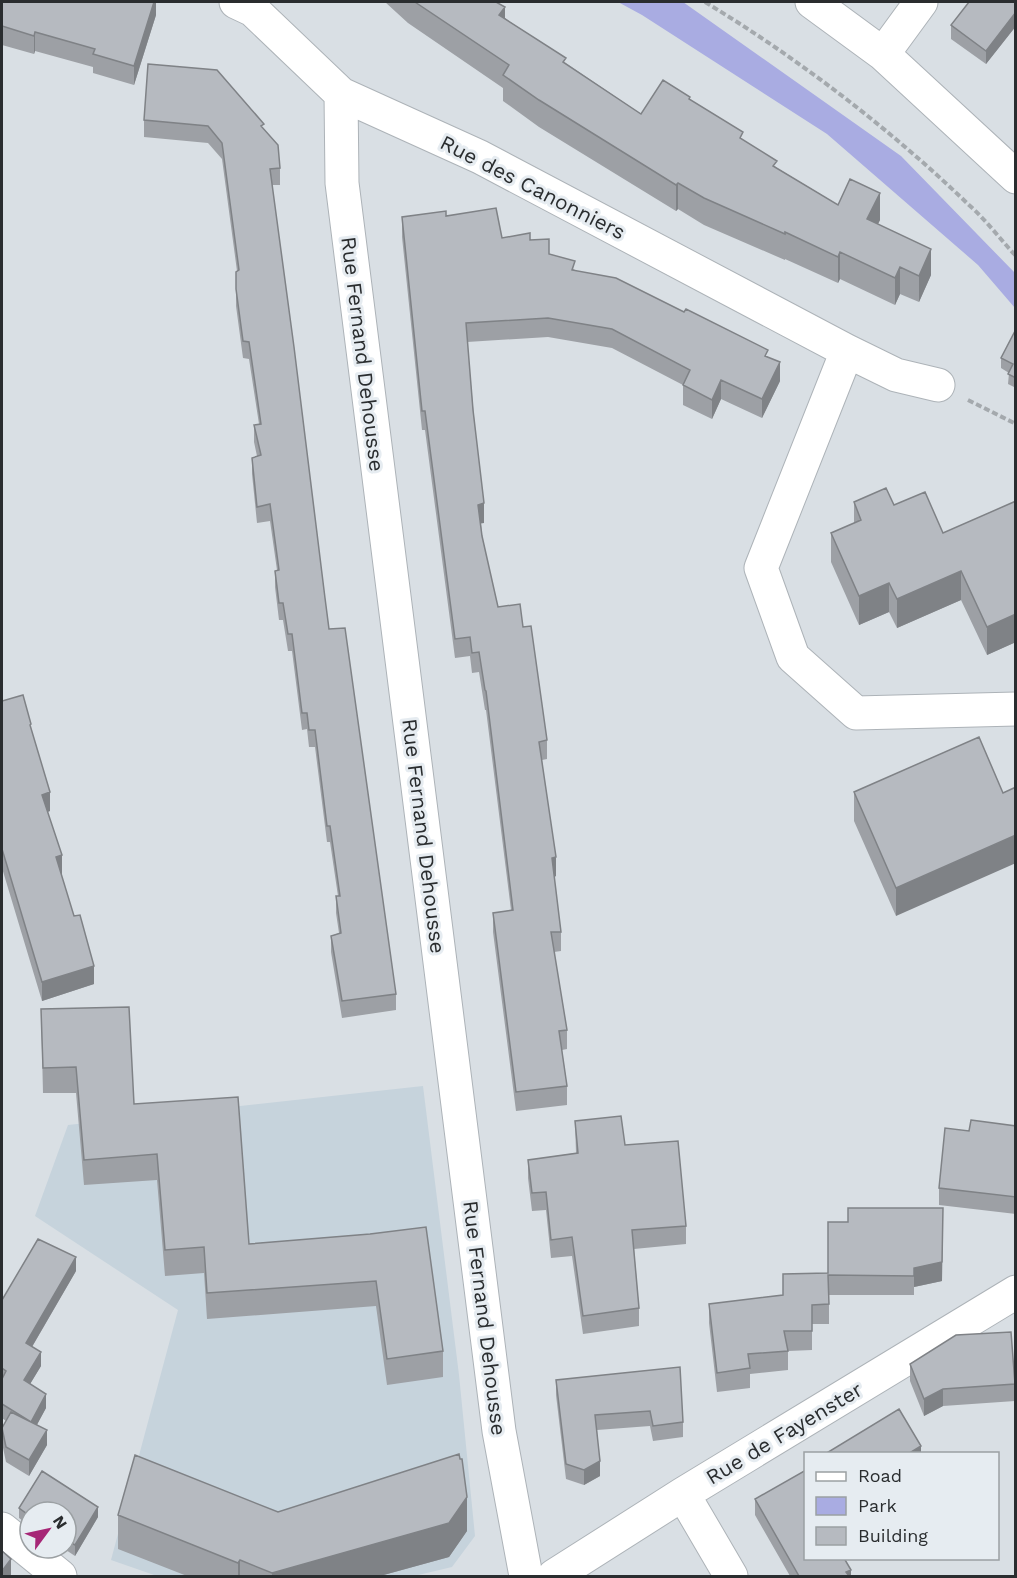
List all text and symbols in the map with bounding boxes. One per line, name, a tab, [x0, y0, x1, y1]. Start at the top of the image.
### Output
street label: Rue des Canonniers	[436, 129, 630, 245]
street label: Rue Fernand Dehousse	[336, 235, 390, 473]
street label: Rue Fernand Dehousse	[397, 717, 451, 955]
street label: Rue Fernand Dehousse	[458, 1199, 512, 1437]
street label: Rue de Fayenster	[701, 1376, 867, 1490]
legend	[804, 1452, 999, 1560]
text: Road	[858, 1465, 902, 1486]
text: Park	[858, 1495, 897, 1516]
north arrow	[18, 1500, 78, 1560]
text: N	[49, 1512, 71, 1532]
text: Building	[858, 1525, 928, 1546]

